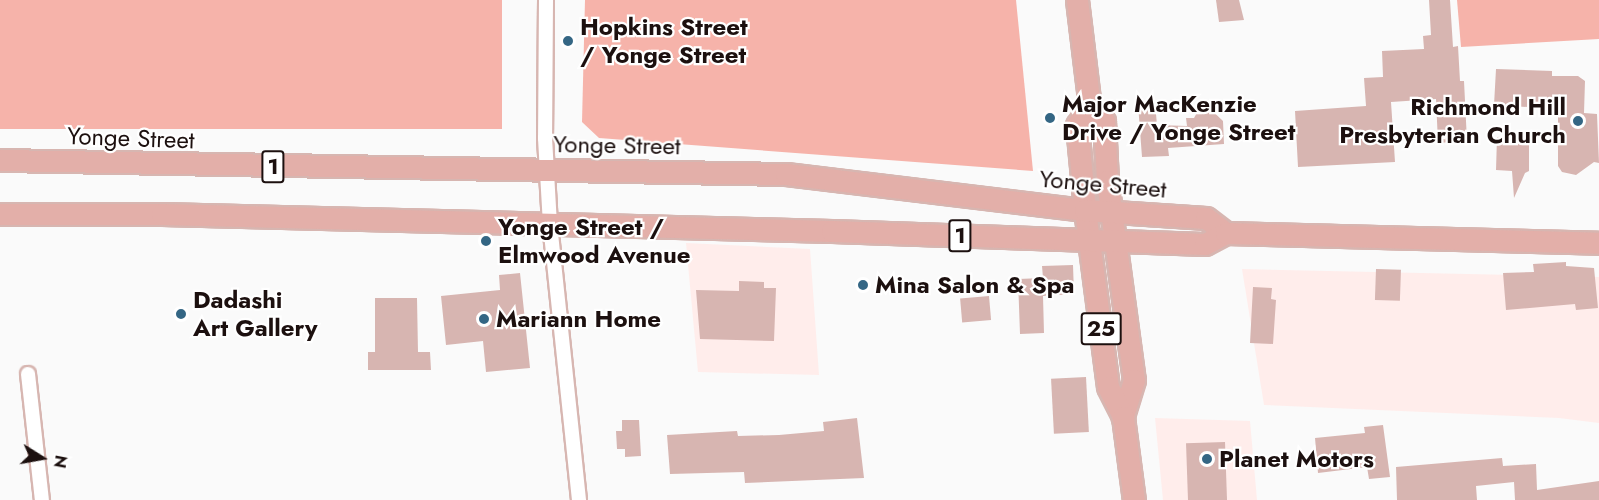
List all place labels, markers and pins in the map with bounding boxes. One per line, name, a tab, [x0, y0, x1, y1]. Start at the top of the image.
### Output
place label: Hopkins Street / Yonge Street	[580, 13, 748, 69]
marker: Hopkins Street / Yonge Street	[561, 34, 575, 48]
place label: Major MacKenzie Drive / Yonge Street	[1062, 90, 1295, 146]
place label: Richmond Hill Presbyterian Church	[1339, 93, 1566, 149]
marker: Major MacKenzie Drive / Yonge Street	[1043, 111, 1057, 125]
marker: Richmond Hill Presbyterian Church	[1571, 114, 1585, 128]
place label: Yonge Street / Elmwood Avenue	[498, 213, 691, 269]
marker: Yonge Street / Elmwood Avenue	[479, 234, 493, 248]
place label: Mina Salon & Spa	[875, 271, 1075, 299]
marker: Mina Salon & Spa	[856, 278, 870, 292]
place label: Dadashi Art Gallery	[193, 286, 318, 342]
place label: Mariann Home	[496, 305, 661, 333]
marker: Dadashi Art Gallery	[174, 307, 188, 321]
marker: Mariann Home	[477, 312, 491, 326]
place label: Planet Motors	[1219, 445, 1374, 473]
marker: Planet Motors	[1200, 452, 1214, 466]

